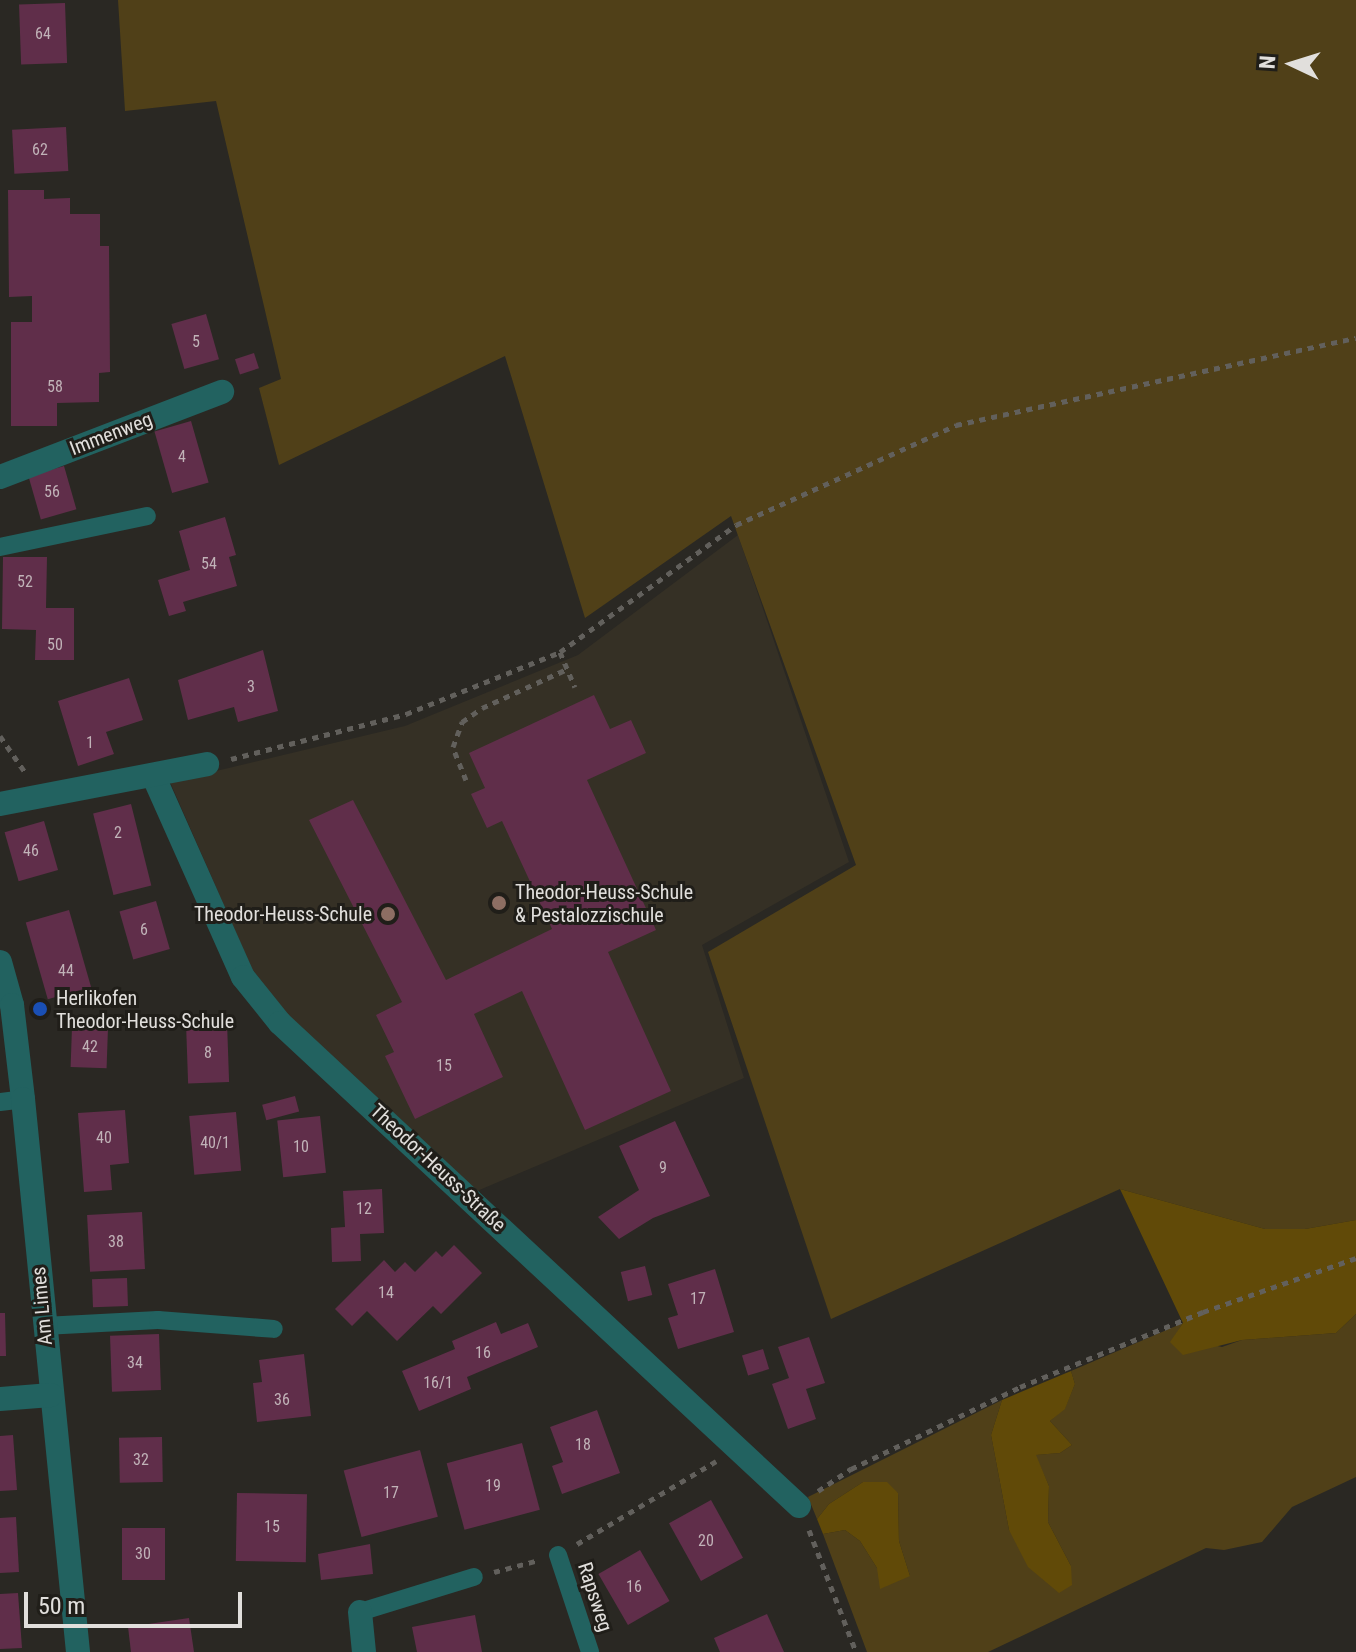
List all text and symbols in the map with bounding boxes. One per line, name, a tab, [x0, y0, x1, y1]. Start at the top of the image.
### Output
house number: 64	[35, 24, 51, 44]
north arrow	[1252, 24, 1332, 104]
text: N	[1255, 55, 1280, 70]
house number: 62	[32, 140, 48, 160]
house number: 5	[192, 332, 200, 352]
house number: 58	[47, 377, 63, 397]
street label: Immenweg	[66, 407, 156, 461]
house number: 4	[178, 447, 186, 467]
house number: 56	[44, 482, 60, 502]
house number: 54	[201, 554, 217, 574]
house number: 52	[17, 572, 33, 592]
house number: 50	[47, 635, 63, 655]
house number: 3	[247, 677, 255, 697]
house number: 1	[86, 733, 94, 753]
house number: 2	[114, 823, 122, 843]
house number: 46	[23, 841, 39, 861]
place label: Theodor-Heuss-Schule & Pestalozzischule	[515, 880, 693, 927]
marker: Theodor-Heuss-Schule & Pestalozzischule	[490, 894, 508, 912]
place label: Theodor-Heuss-Schule	[194, 902, 372, 926]
marker: Theodor-Heuss-Schule	[379, 905, 397, 923]
house number: 6	[140, 920, 148, 940]
house number: 44	[58, 961, 74, 981]
place label: Herlikofen Theodor-Heuss-Schule	[56, 986, 234, 1033]
marker: Herlikofen Theodor-Heuss-Schule	[31, 1000, 49, 1018]
house number: 42	[82, 1037, 98, 1057]
house number: 8	[204, 1043, 212, 1063]
house number: 15	[436, 1056, 452, 1076]
street label: Theodor-Heuss-Straße	[365, 1099, 511, 1237]
house number: 40	[96, 1128, 112, 1148]
house number: 40/1	[200, 1133, 230, 1153]
house number: 10	[293, 1137, 309, 1157]
house number: 9	[659, 1158, 667, 1178]
house number: 12	[356, 1199, 372, 1219]
house number: 38	[108, 1232, 124, 1252]
street label: Am Limes	[27, 1266, 57, 1346]
house number: 14	[378, 1283, 394, 1303]
house number: 17	[690, 1289, 706, 1309]
house number: 16	[475, 1343, 491, 1363]
house number: 34	[127, 1353, 143, 1373]
house number: 16/1	[423, 1373, 453, 1393]
house number: 36	[274, 1390, 290, 1410]
house number: 18	[575, 1435, 591, 1455]
house number: 32	[133, 1450, 149, 1470]
house number: 19	[485, 1476, 501, 1496]
house number: 17	[383, 1483, 399, 1503]
house number: 15	[264, 1517, 280, 1537]
house number: 20	[698, 1531, 714, 1551]
house number: 30	[135, 1544, 151, 1564]
street label: Rapsweg	[573, 1559, 617, 1635]
scale bar	[28, 1576, 246, 1626]
house number: 16	[626, 1577, 642, 1597]
text: 50 m	[38, 1592, 85, 1620]

